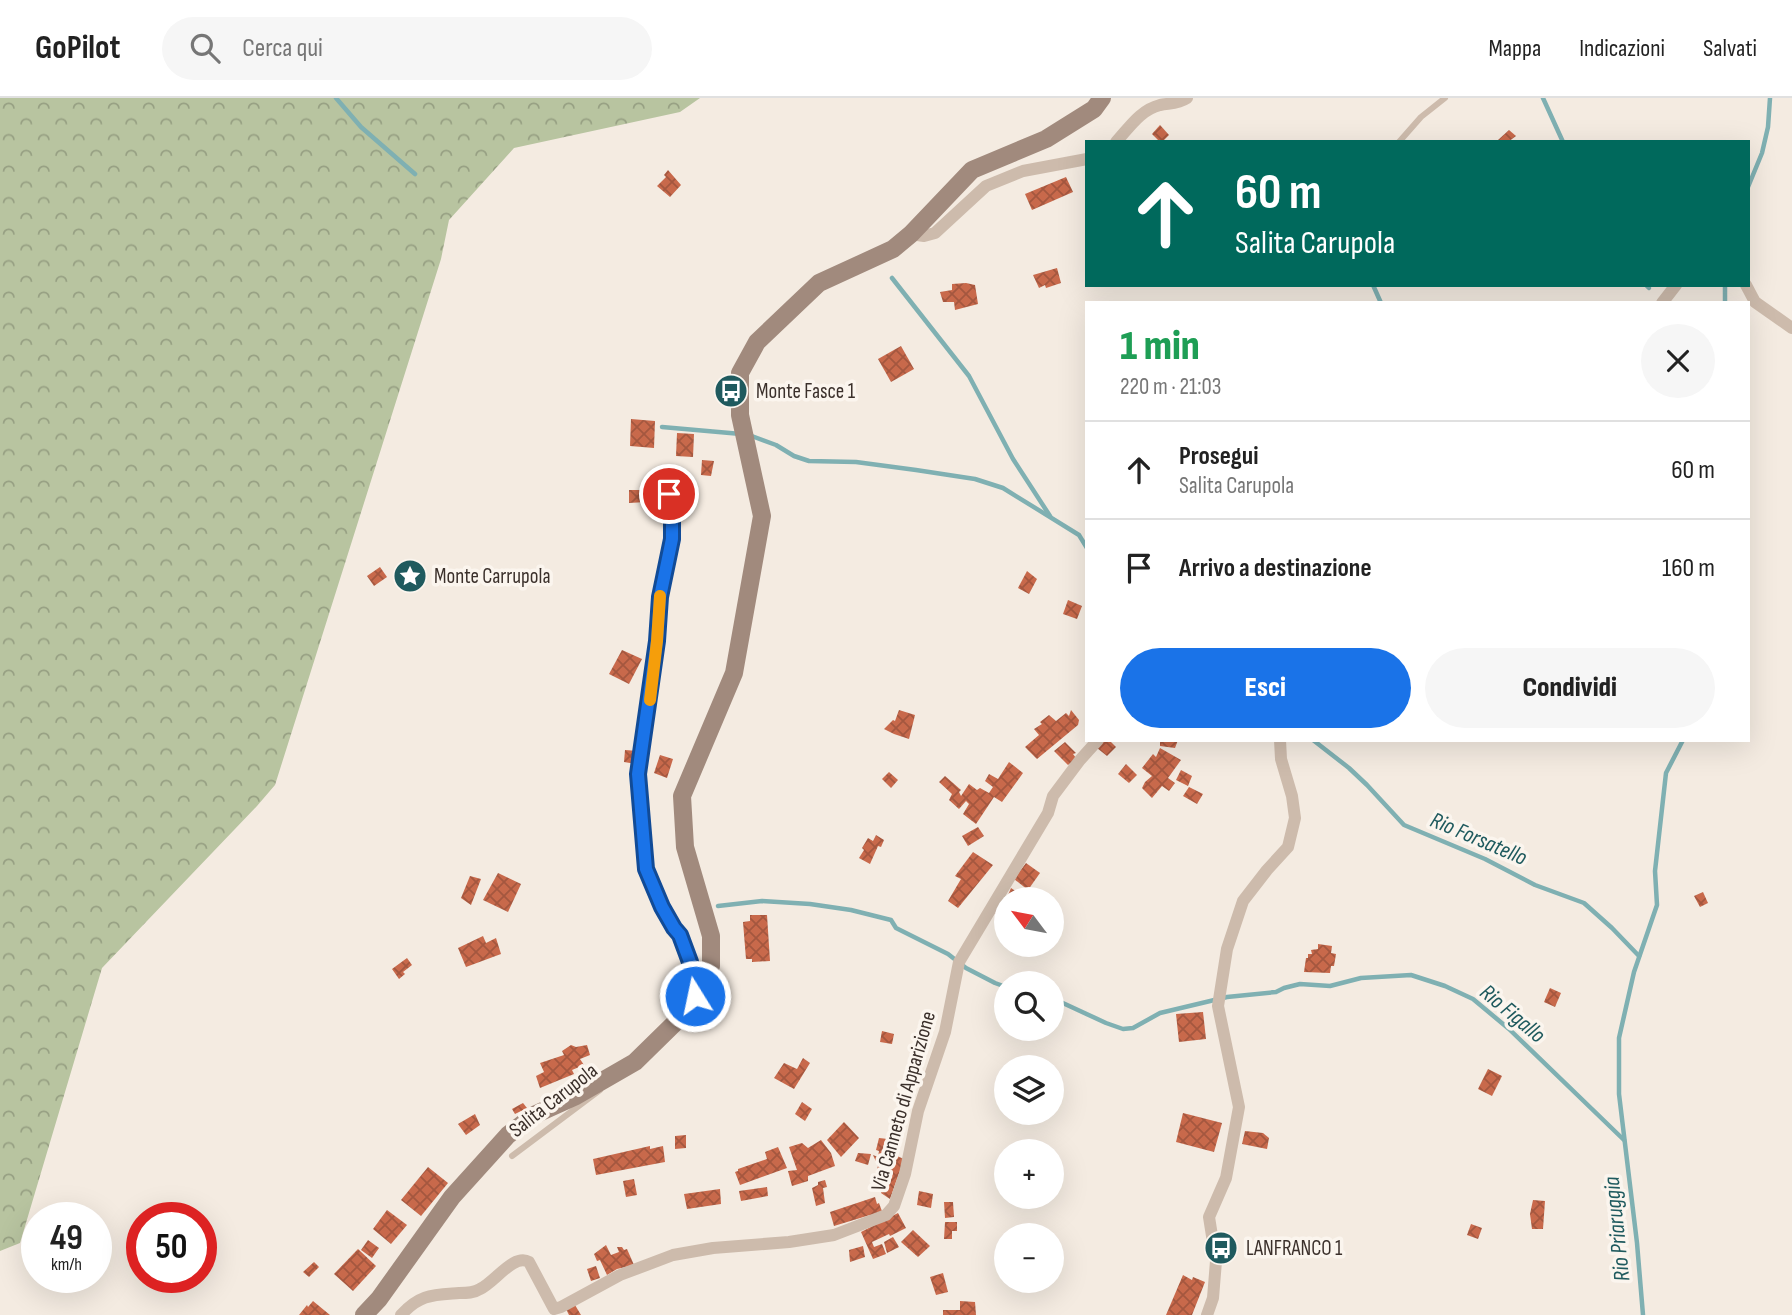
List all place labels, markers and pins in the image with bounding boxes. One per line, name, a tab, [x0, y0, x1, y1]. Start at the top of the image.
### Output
bus stop icon: Monte Fasce 1	[712, 372, 750, 410]
place label: Monte Fasce 1	[756, 379, 856, 404]
pin	[639, 464, 699, 524]
place icon: Monte Carrupola	[391, 557, 429, 595]
place label: Monte Carrupola	[434, 564, 551, 589]
bus stop icon: LANFRANCO 1	[1202, 1229, 1240, 1267]
place label: LANFRANCO 1	[1246, 1236, 1343, 1261]

